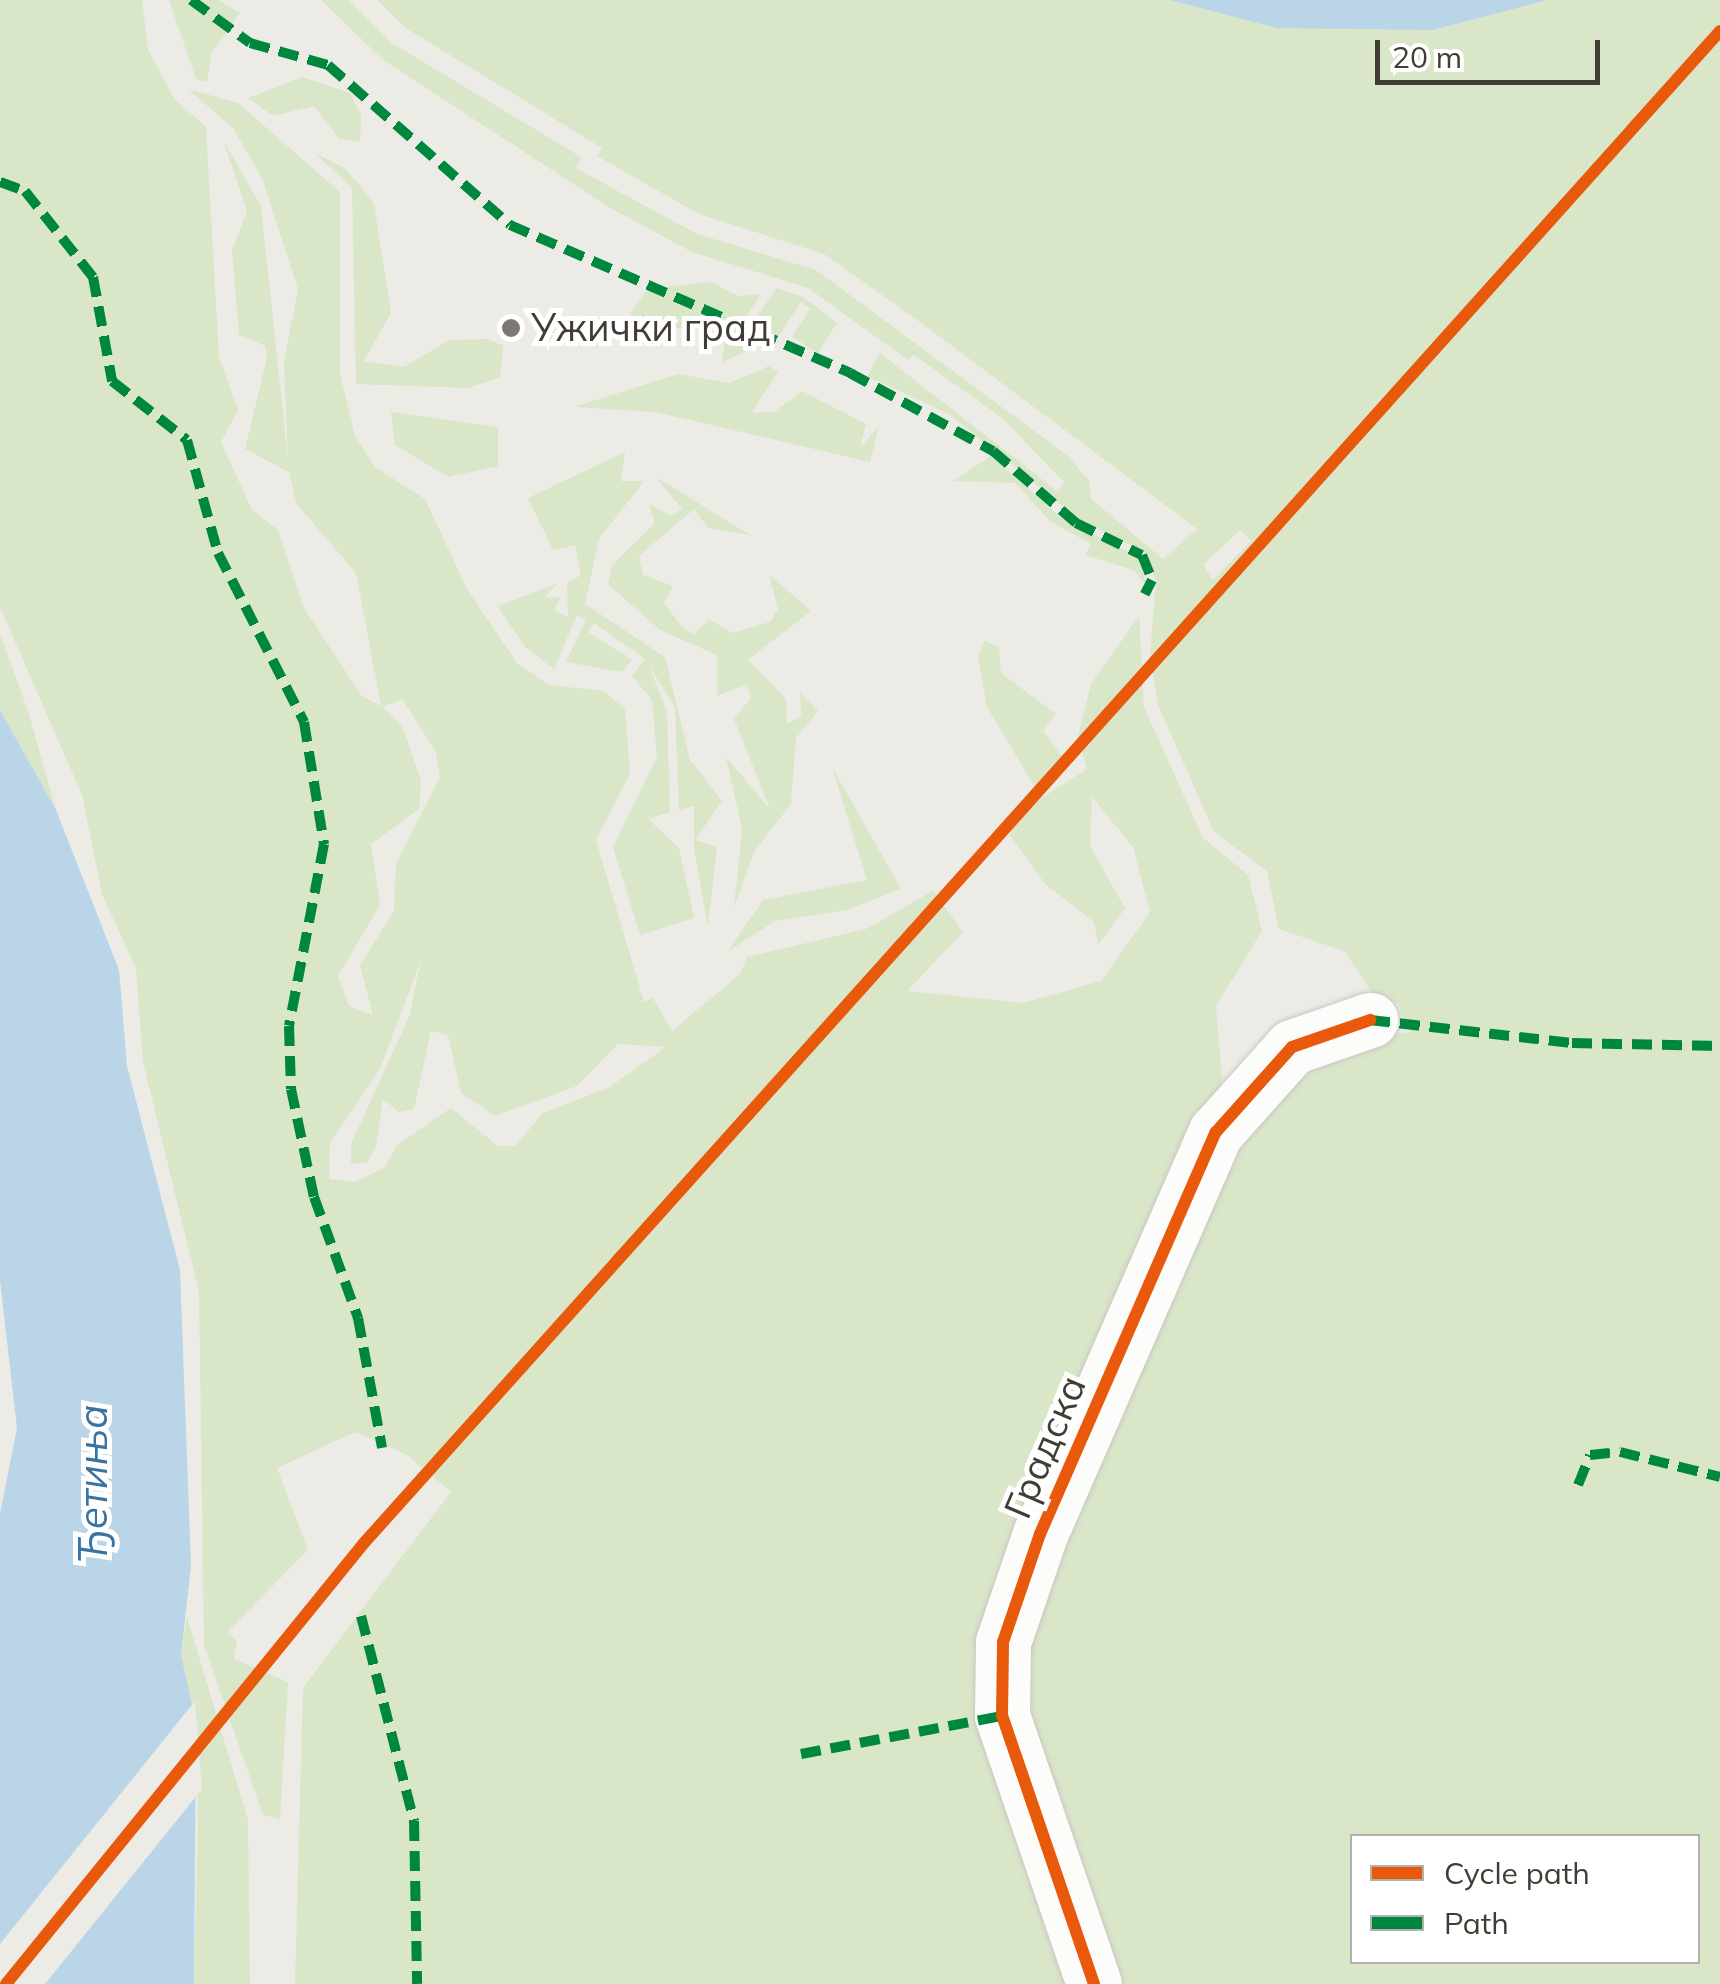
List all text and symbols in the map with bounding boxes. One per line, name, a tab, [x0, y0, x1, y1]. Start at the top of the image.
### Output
scale bar	[1380, 20, 1605, 82]
text: 20 m	[1392, 38, 1462, 76]
place label: Ужички град	[531, 305, 770, 351]
marker: Ужички град	[500, 317, 522, 339]
street label: Градска	[995, 1369, 1095, 1525]
water label: Ђетиња	[68, 1405, 116, 1563]
legend	[1350, 1834, 1700, 1964]
text: Cycle path	[1444, 1854, 1590, 1892]
text: Path	[1444, 1904, 1509, 1942]

